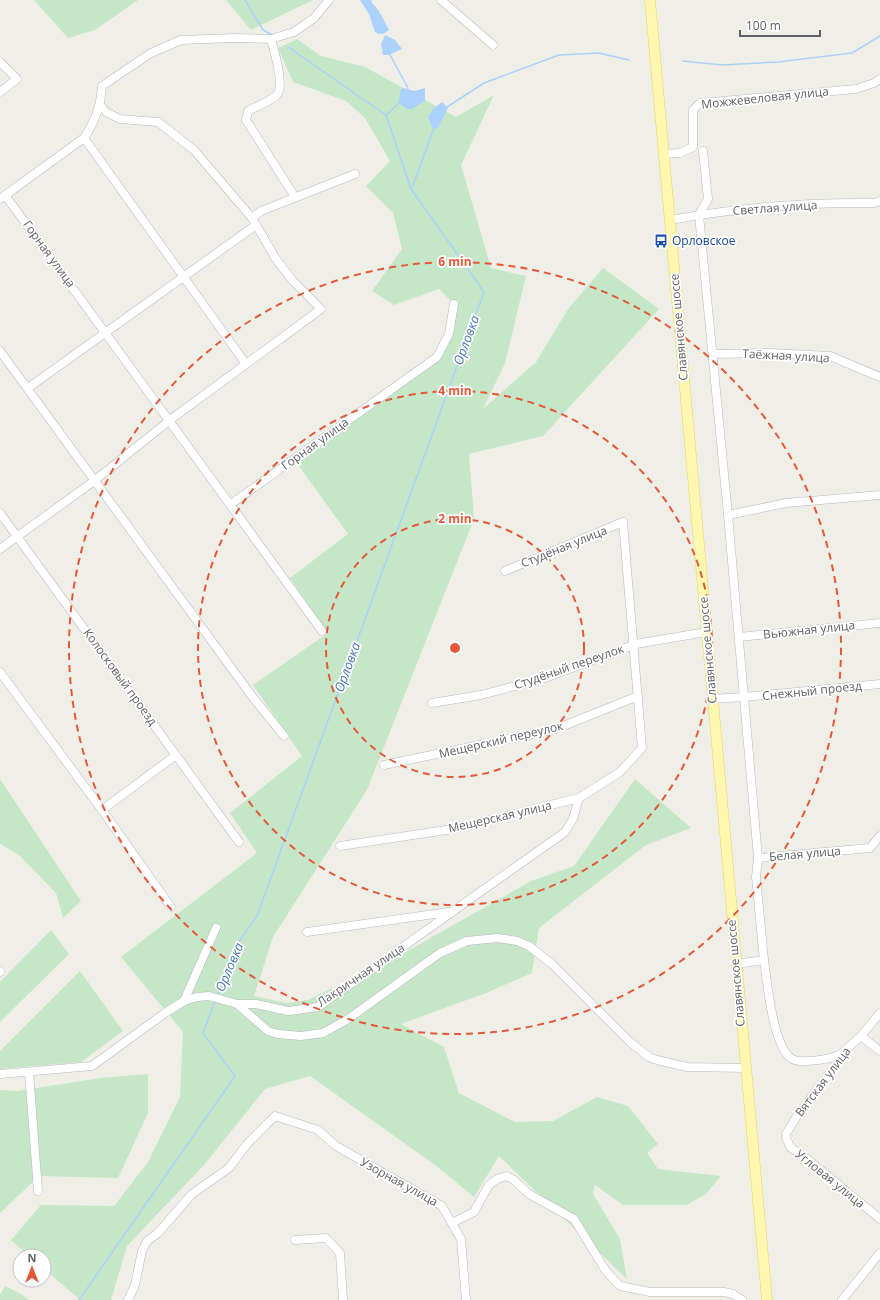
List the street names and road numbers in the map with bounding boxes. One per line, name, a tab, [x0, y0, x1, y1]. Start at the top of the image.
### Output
street label: Можжевеловая улица	[700, 82, 830, 113]
street label: Светлая улица	[732, 196, 818, 219]
street label: Горная улица	[19, 217, 80, 291]
street label: Славянское шоссе	[665, 273, 692, 381]
street label: Таёжная улица	[742, 345, 830, 366]
street label: Горная улица	[278, 413, 352, 474]
street label: Студёная улица	[518, 522, 609, 572]
street label: Славянское шоссе	[694, 596, 721, 704]
street label: Вьюжная улица	[762, 616, 856, 643]
street label: Колосковый проезд	[79, 625, 161, 729]
street label: Студёный переулок	[512, 640, 627, 693]
street label: Снежный проезд	[761, 677, 863, 704]
street label: Мещерский переулок	[437, 717, 566, 762]
street label: Мещерская улица	[447, 796, 553, 837]
street label: Белая улица	[768, 842, 842, 865]
street label: Славянское шоссе	[722, 919, 749, 1027]
street label: Лакричная улица	[314, 939, 408, 1010]
street label: Вятская улица	[791, 1043, 854, 1120]
street label: Угловая улица	[792, 1145, 869, 1212]
street label: Узорная улица	[357, 1153, 441, 1210]

